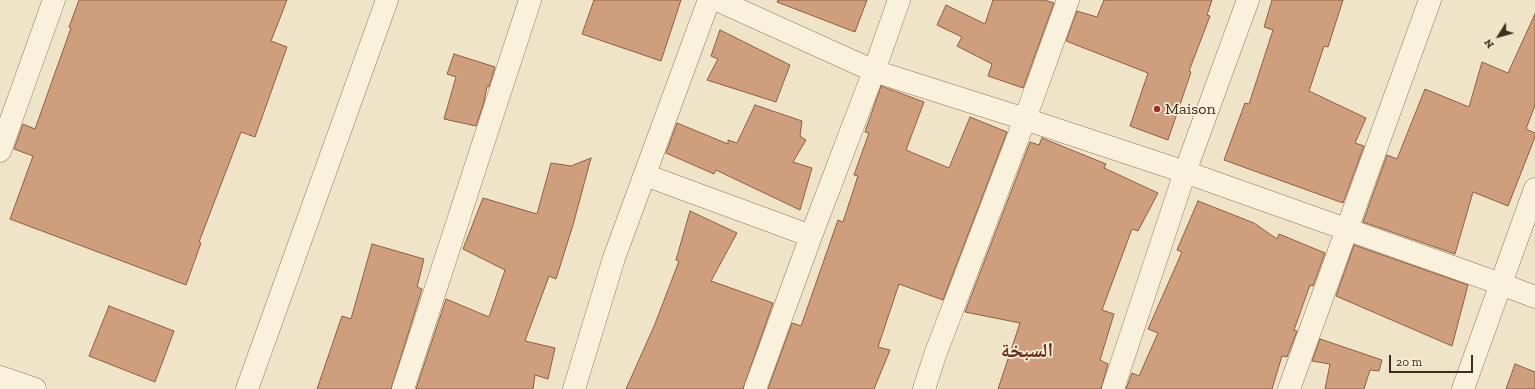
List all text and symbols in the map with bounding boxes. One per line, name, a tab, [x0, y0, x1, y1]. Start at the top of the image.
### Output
north arrow	[1479, 16, 1519, 56]
text: N	[1481, 36, 1497, 51]
place label: Maison	[1165, 99, 1216, 119]
marker: Maison	[1152, 104, 1162, 114]
district label: السبخة	[1001, 339, 1053, 363]
scale bar	[1391, 347, 1475, 373]
text: 20 m	[1396, 355, 1422, 369]

